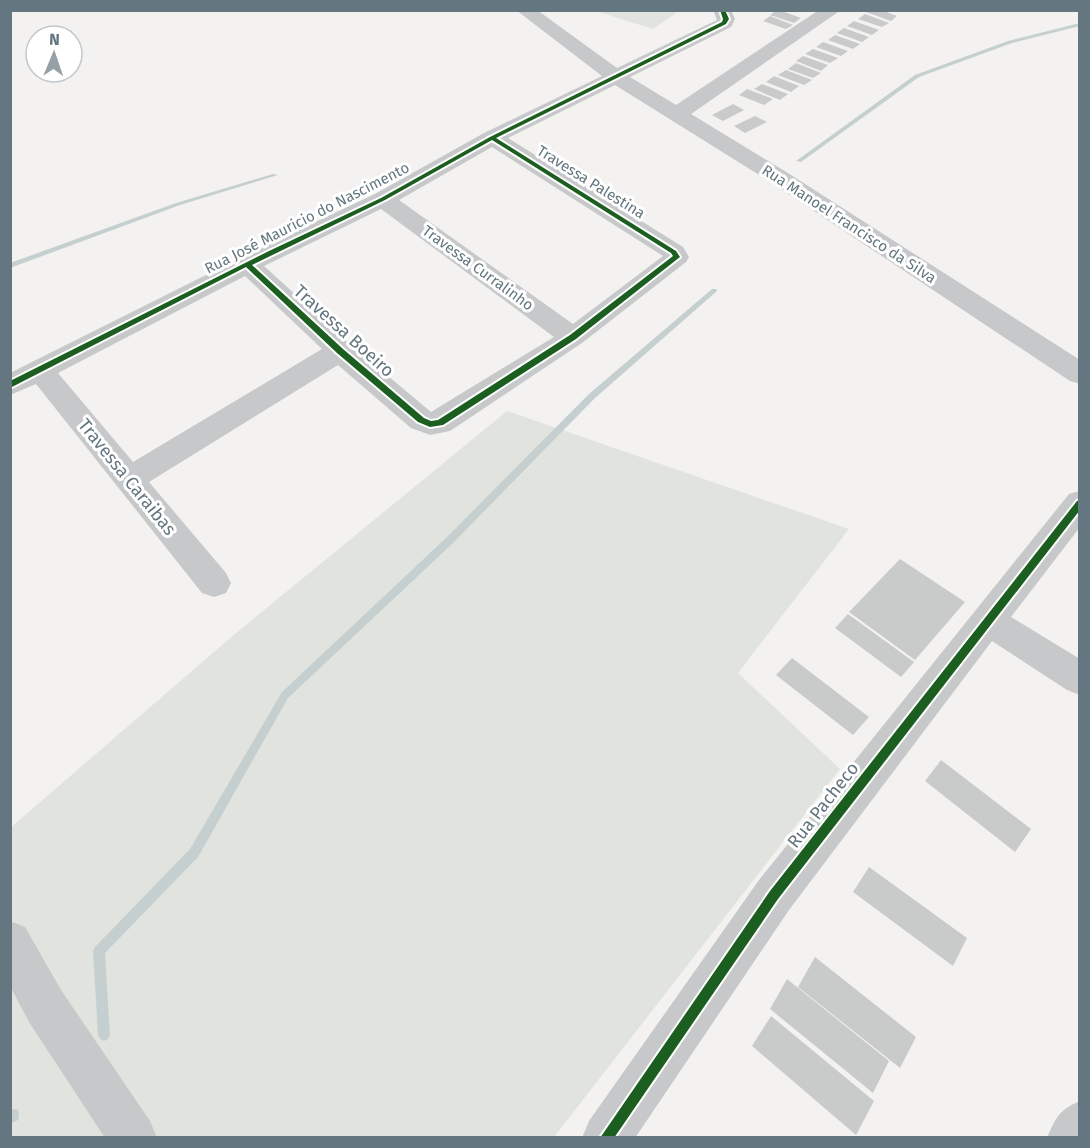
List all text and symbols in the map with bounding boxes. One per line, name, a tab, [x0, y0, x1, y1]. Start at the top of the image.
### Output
north arrow	[24, 24, 84, 84]
text: N	[49, 30, 60, 49]
street label: Travessa Palestina	[534, 142, 648, 222]
street label: Rua José Mauricio do Nascimento	[202, 158, 412, 278]
street label: Rua Manoel Francisco da Silva	[759, 161, 939, 287]
street label: Travessa Curralinho	[419, 222, 537, 314]
street label: Travessa Boeiro	[289, 280, 399, 382]
street label: Travessa Caraibas	[73, 414, 181, 540]
street label: Rua Pacheco	[783, 758, 863, 852]

